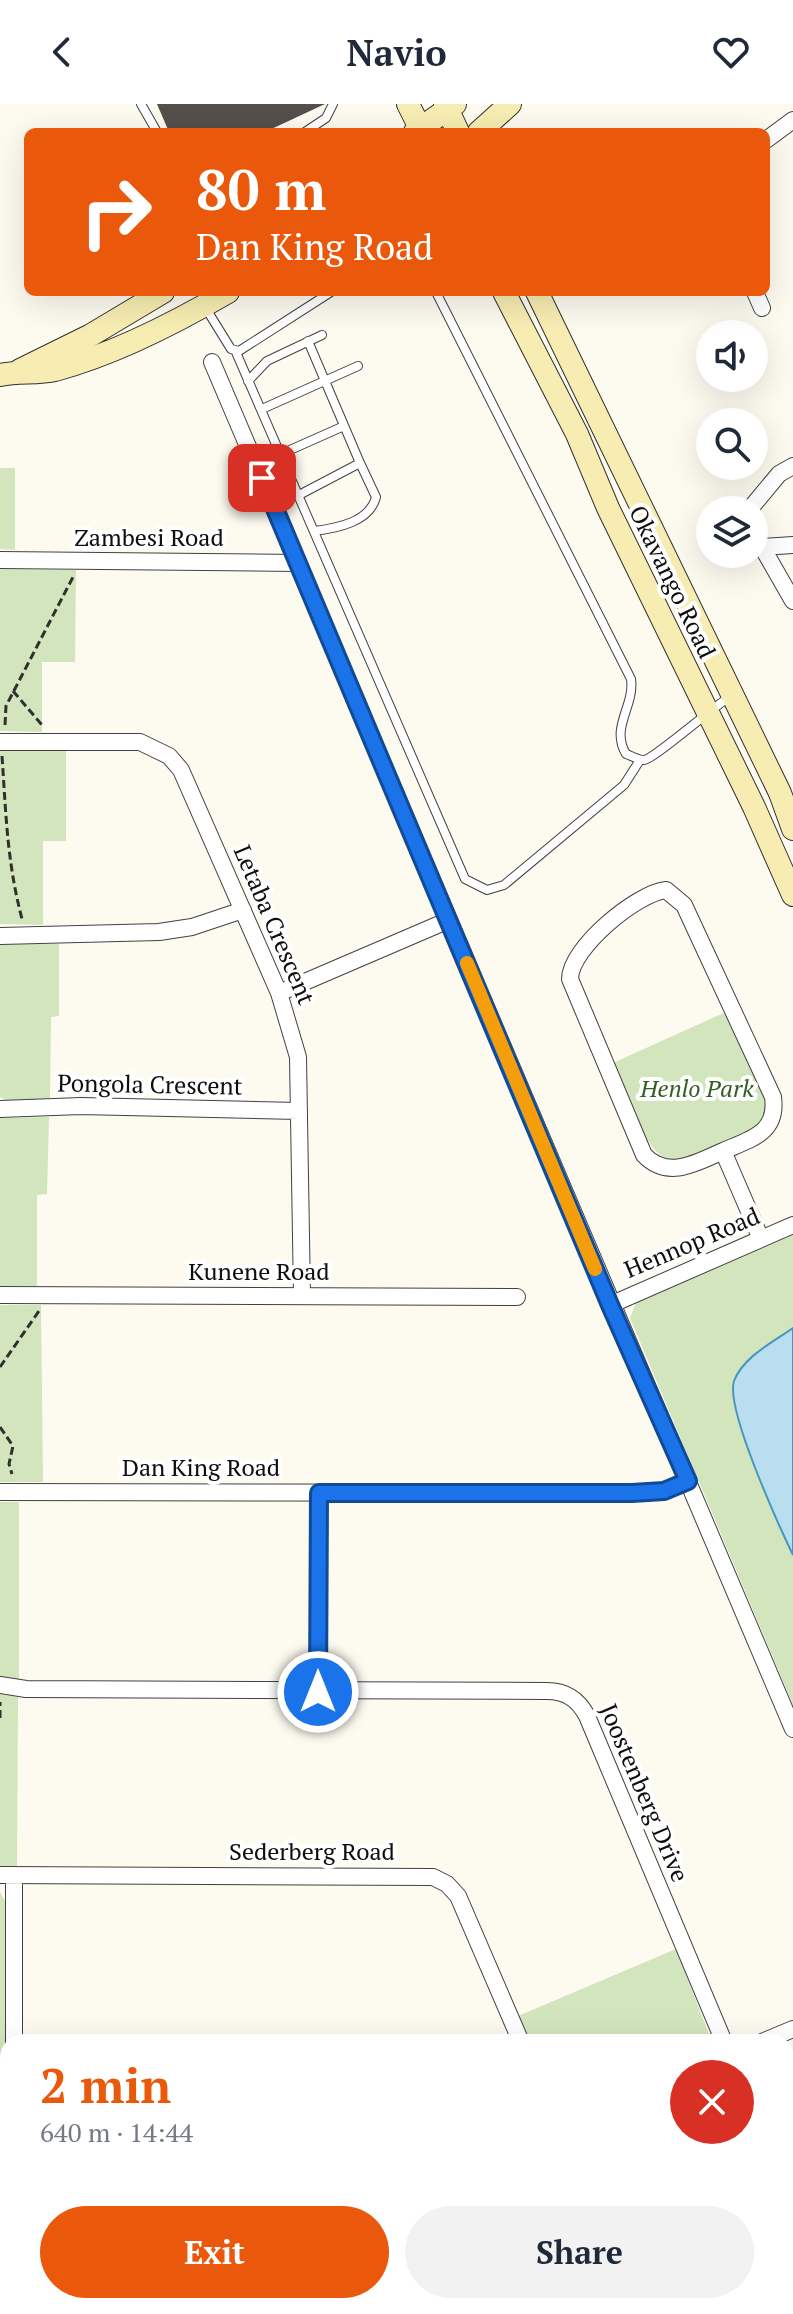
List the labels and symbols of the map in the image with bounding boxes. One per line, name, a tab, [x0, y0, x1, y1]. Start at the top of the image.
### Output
pin	[228, 444, 296, 512]
street label: Okavango Road	[622, 500, 724, 663]
street label: Zambesi Road	[74, 521, 224, 553]
street label: Letaba Crescent	[227, 840, 323, 1009]
street label: Pongola Crescent	[57, 1066, 243, 1102]
park label: Henlo Park	[639, 1072, 754, 1104]
street label: Hennop Road	[619, 1199, 764, 1285]
street label: Kunene Road	[188, 1255, 330, 1287]
street label: Dan King Road	[122, 1451, 280, 1483]
position arrow	[276, 1650, 360, 1734]
street label: Joostenberg Drive	[593, 1699, 697, 1887]
street label: Sederberg Road	[229, 1835, 395, 1867]

